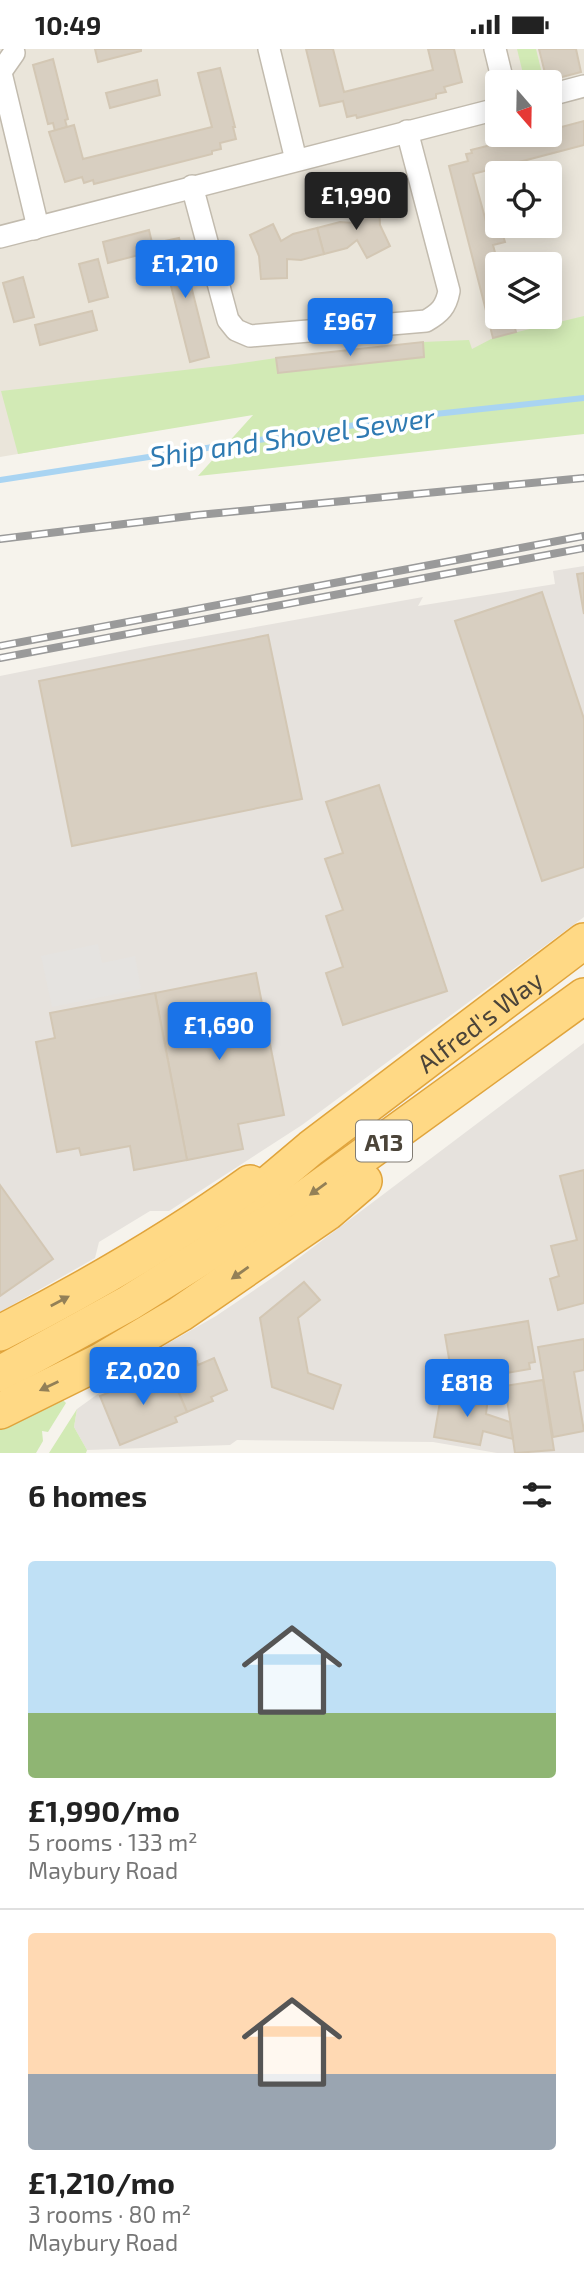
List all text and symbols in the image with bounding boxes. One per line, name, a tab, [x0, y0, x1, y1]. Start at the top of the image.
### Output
text: 10:49	[35, 9, 101, 40]
north arrow	[485, 70, 562, 147]
map controls	[485, 70, 562, 329]
button: locate	[485, 161, 562, 238]
pin: £1,990	[299, 173, 413, 232]
text: £1,990	[321, 181, 391, 209]
pin: £1,210	[128, 240, 242, 300]
text: £1,210	[152, 249, 218, 277]
button: layers	[485, 252, 562, 329]
pin: £967	[309, 299, 391, 358]
text: £967	[324, 307, 376, 335]
water label: Ship and Shovel Sewer	[147, 399, 438, 473]
street label: Alfred's Way	[410, 963, 548, 1078]
pin: £1,690	[162, 1003, 276, 1062]
text: £1,690	[184, 1011, 254, 1039]
road number: A13	[356, 1121, 412, 1161]
one-way arrow	[309, 1182, 327, 1196]
one-way arrow	[231, 1266, 249, 1280]
one-way arrow	[50, 1295, 70, 1306]
pin: £2,020	[86, 1347, 200, 1407]
text: £2,020	[106, 1356, 180, 1384]
pin: £818	[426, 1359, 508, 1419]
text: £818	[441, 1368, 493, 1396]
one-way arrow	[39, 1381, 59, 1392]
icon: filters	[518, 1476, 556, 1514]
text: 6 homes	[28, 1477, 147, 1513]
icon: home	[229, 1607, 355, 1733]
text: £1,990/mo	[28, 1792, 180, 1828]
text: 5 rooms · 133 m²	[28, 1828, 198, 1856]
text: Maybury Road	[28, 1856, 178, 1884]
icon: home	[229, 1979, 355, 2105]
text: £1,210/mo	[28, 2164, 175, 2200]
text: 3 rooms · 80 m²	[28, 2200, 191, 2228]
text: Maybury Road	[28, 2228, 178, 2256]

